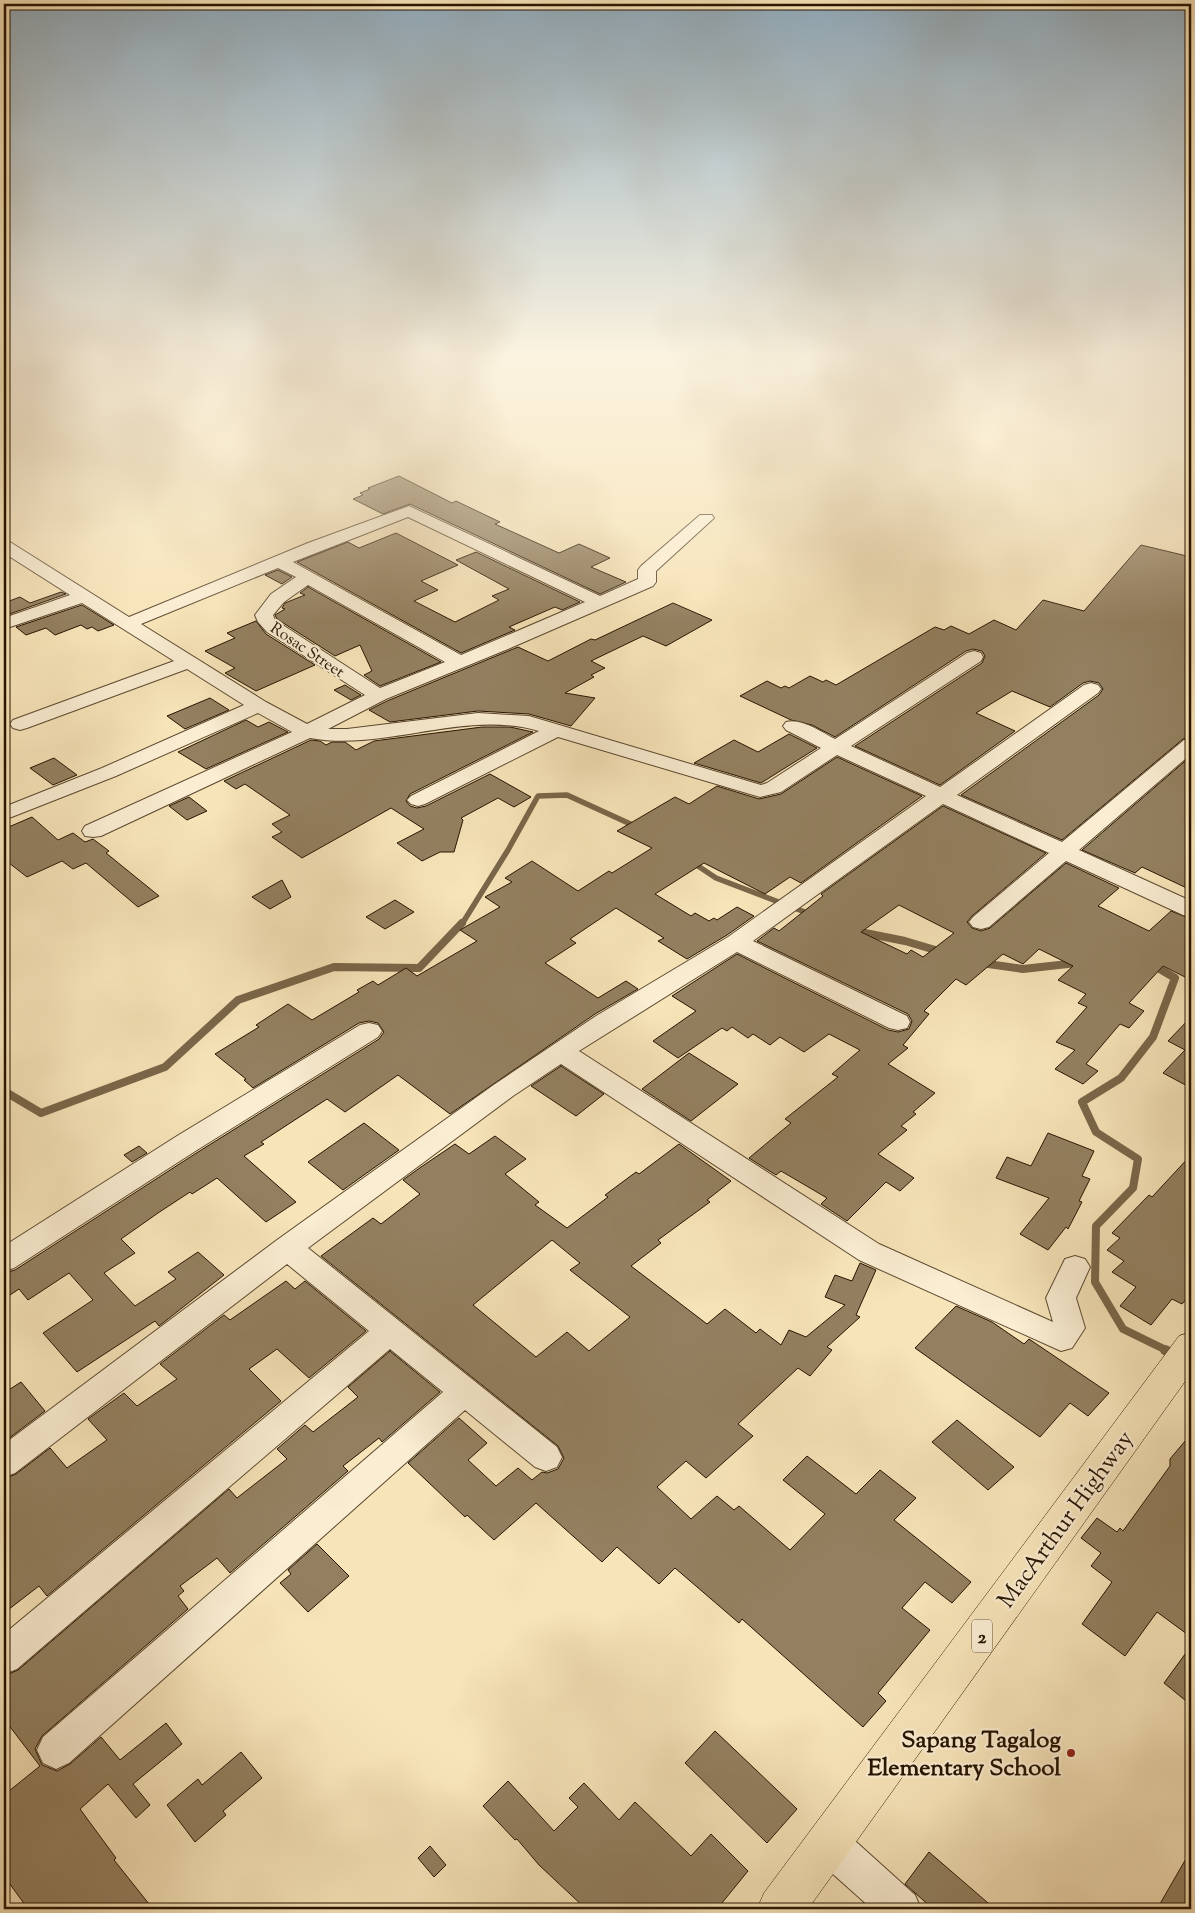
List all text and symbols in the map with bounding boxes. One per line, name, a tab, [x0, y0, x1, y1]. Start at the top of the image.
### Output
street label: Rosac Street	[265, 618, 349, 685]
street label: MacArthur Highway	[990, 1424, 1143, 1616]
road number: 2	[972, 1620, 992, 1652]
place label: Sapang Tagalog Elementary School	[867, 1724, 1061, 1786]
marker: Sapang Tagalog Elementary School	[1065, 1747, 1077, 1759]

